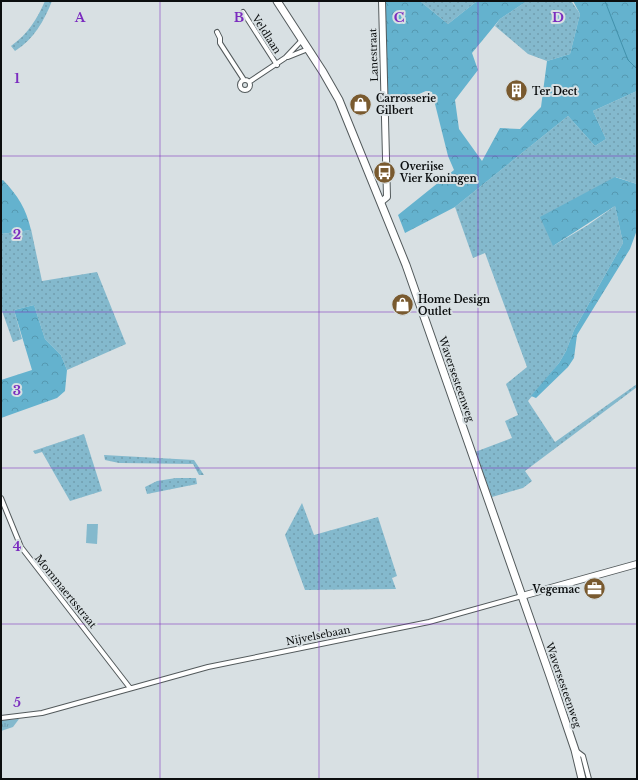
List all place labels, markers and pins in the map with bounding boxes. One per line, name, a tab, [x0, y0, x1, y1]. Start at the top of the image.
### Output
building icon: Ter Dect	[504, 78, 530, 104]
place label: Ter Dect	[532, 85, 577, 98]
shop icon: Carrosserie Gilbert	[347, 91, 373, 117]
place label: Carrosserie Gilbert	[376, 92, 436, 117]
bus stop icon: Overijse Vier Koningen	[371, 159, 397, 185]
place label: Overijse Vier Koningen	[399, 160, 477, 185]
shop icon: Home Design Outlet	[390, 292, 416, 318]
place label: Home Design Outlet	[418, 293, 491, 318]
office icon: Vegemac	[582, 576, 608, 602]
place label: Vegemac	[532, 583, 580, 596]

